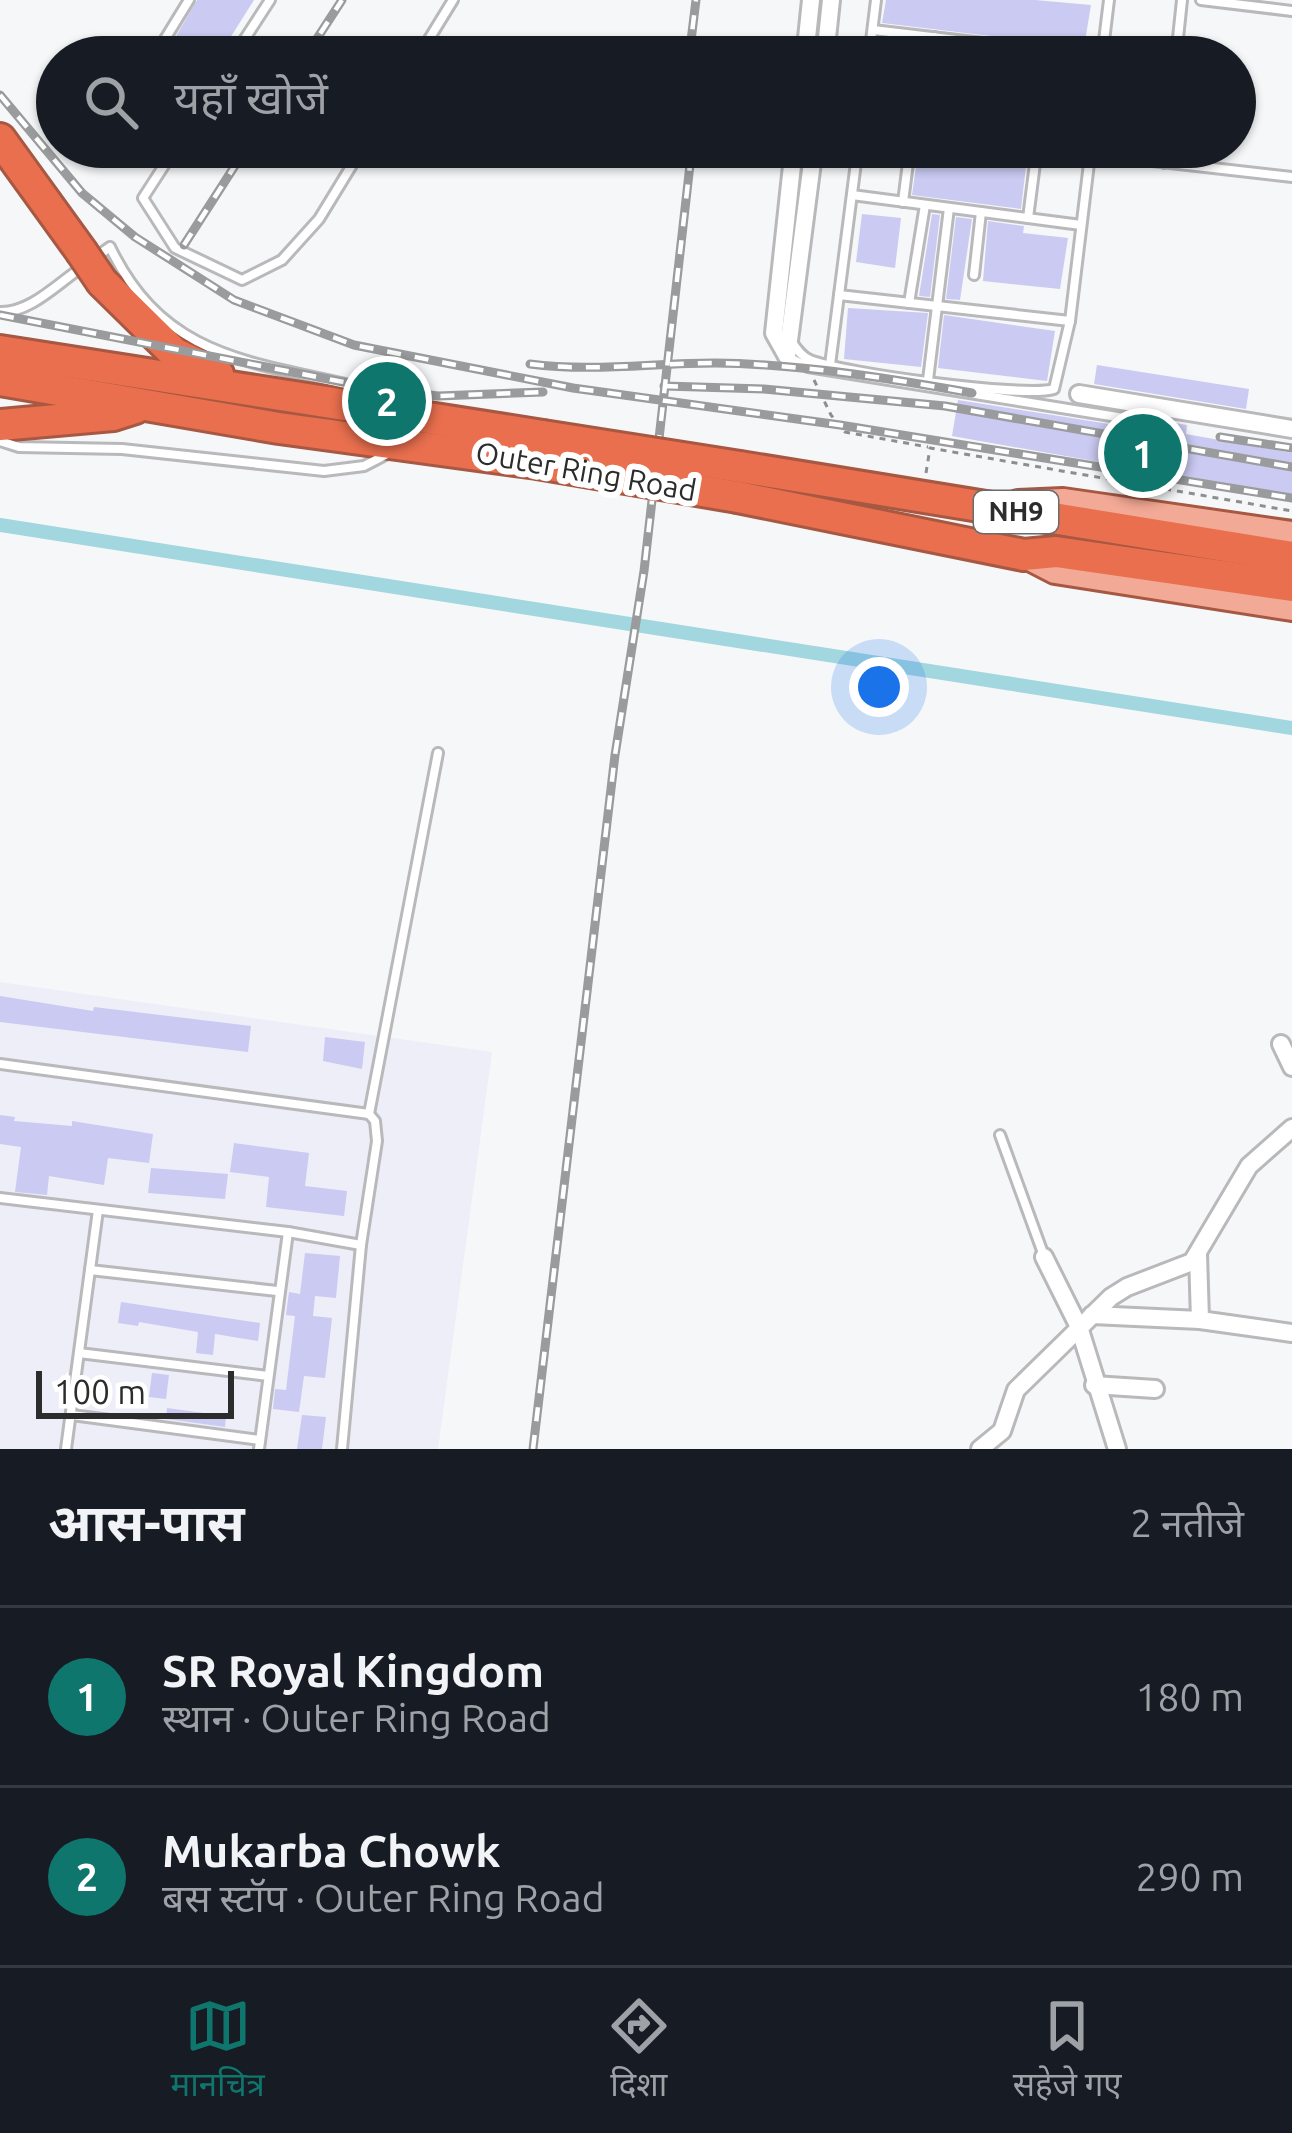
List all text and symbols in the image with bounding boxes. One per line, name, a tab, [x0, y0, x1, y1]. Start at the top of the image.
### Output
search box	[36, 36, 1256, 168]
icon: search	[78, 69, 144, 135]
text: यहाँ खोजें	[174, 72, 328, 123]
pin: 2	[348, 356, 426, 446]
pin: 1	[1104, 408, 1182, 498]
street label: Outer Ring Road	[473, 435, 699, 507]
road number: NH9	[974, 491, 1058, 533]
your location	[849, 657, 909, 717]
scale bar	[36, 1365, 234, 1418]
text: 100 m	[54, 1373, 146, 1410]
text: आस-पास	[48, 1493, 245, 1551]
text: 2 नतीजे	[1130, 1501, 1244, 1544]
text: SR Royal Kingdom	[162, 1645, 544, 1696]
text: 1	[76, 1675, 98, 1718]
text: 180 m	[1135, 1675, 1244, 1718]
text: स्थान · Outer Ring Road	[162, 1696, 551, 1739]
text: Mukarba Chowk	[162, 1825, 500, 1876]
text: 2	[76, 1855, 98, 1898]
text: 290 m	[1135, 1855, 1244, 1898]
text: बस स्टॉप · Outer Ring Road	[162, 1876, 604, 1919]
tab: मानचित्र	[170, 1993, 265, 2109]
tab: दिशा	[606, 1993, 672, 2109]
tab: सहेजे गए	[1013, 1993, 1121, 2109]

